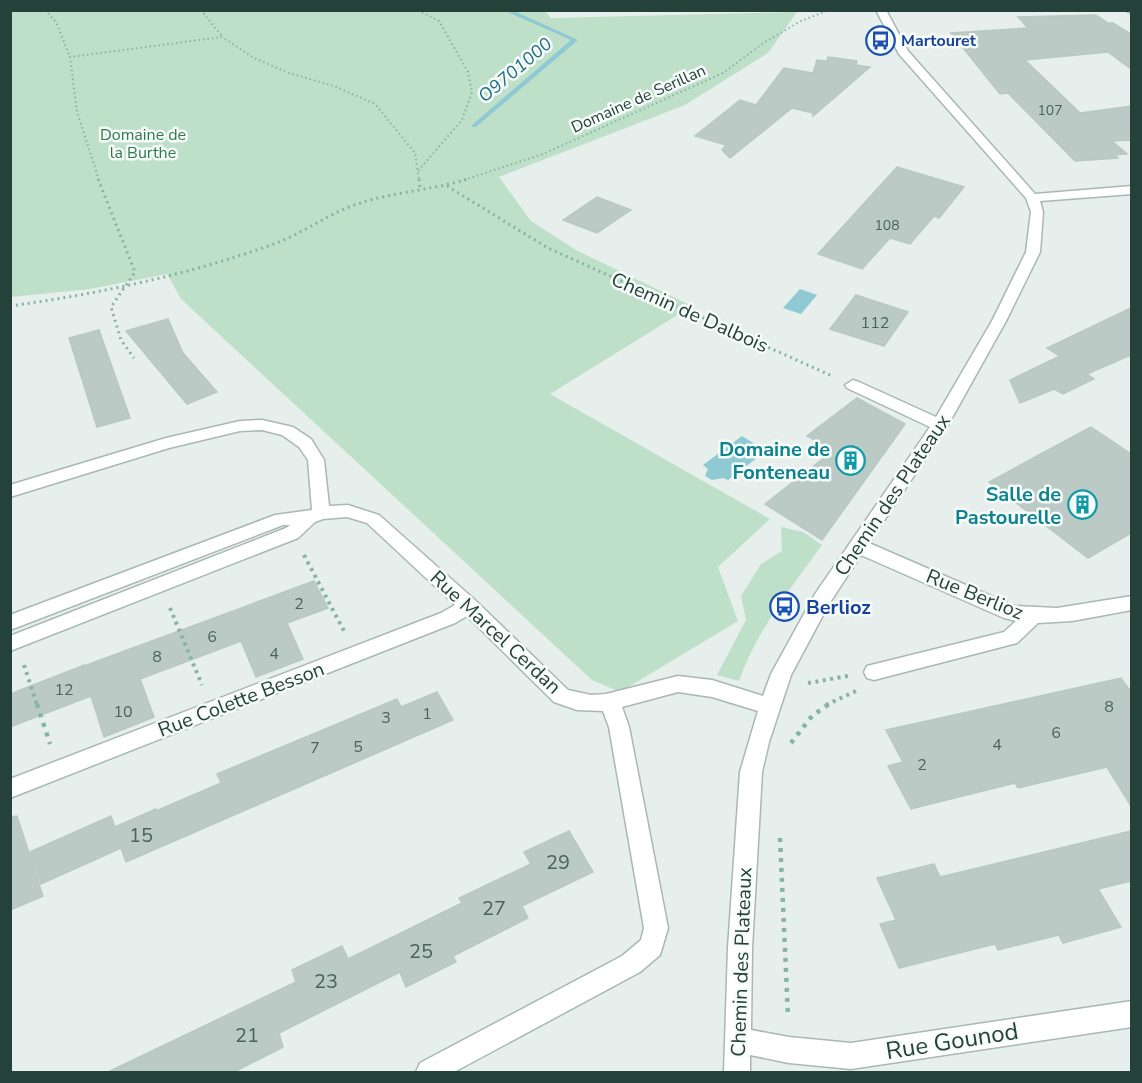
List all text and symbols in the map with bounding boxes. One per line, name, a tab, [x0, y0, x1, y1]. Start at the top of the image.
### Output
bus stop icon: Martouret	[864, 24, 896, 56]
place label: Martouret	[901, 30, 977, 52]
water label: O9701000	[473, 32, 557, 108]
street label: Domaine de Serillan	[568, 59, 709, 138]
house number: 107	[1037, 101, 1063, 120]
park label: Domaine de la Burthe	[100, 124, 186, 164]
house number: 108	[874, 216, 900, 235]
street label: Chemin de Dalbois	[607, 266, 773, 359]
house number: 112	[861, 312, 889, 334]
street label: Chemin des Plateaux	[828, 409, 957, 582]
place label: Domaine de Fonteneau	[719, 436, 830, 486]
building icon: Domaine de Fonteneau	[835, 445, 867, 477]
place label: Salle de Pastourelle	[955, 481, 1061, 531]
building icon: Salle de Pastourelle	[1066, 489, 1098, 521]
street label: Rue Berlioz	[922, 563, 1027, 626]
street label: Rue Marcel Cerdan	[424, 565, 567, 700]
bus stop icon: Berlioz	[769, 591, 801, 623]
house number: 2	[294, 593, 304, 615]
place label: Berlioz	[806, 594, 871, 621]
house number: 6	[207, 626, 217, 648]
house number: 4	[269, 643, 279, 665]
house number: 8	[152, 646, 162, 668]
street label: Rue Colette Besson	[154, 655, 328, 744]
house number: 12	[54, 679, 74, 701]
house number: 8	[1104, 696, 1114, 718]
house number: 10	[113, 701, 133, 723]
house number: 1	[422, 703, 432, 725]
house number: 3	[381, 707, 391, 729]
house number: 6	[1051, 722, 1061, 744]
house number: 4	[992, 734, 1002, 756]
house number: 5	[353, 736, 363, 758]
house number: 7	[310, 737, 320, 759]
house number: 2	[917, 754, 927, 776]
house number: 15	[129, 822, 153, 849]
house number: 29	[546, 849, 570, 876]
street label: Chemin des Plateaux	[725, 866, 758, 1057]
house number: 27	[482, 895, 506, 922]
house number: 25	[409, 938, 433, 965]
house number: 23	[314, 968, 338, 995]
street label: Rue Gounod	[883, 1015, 1021, 1067]
house number: 21	[235, 1022, 259, 1049]

